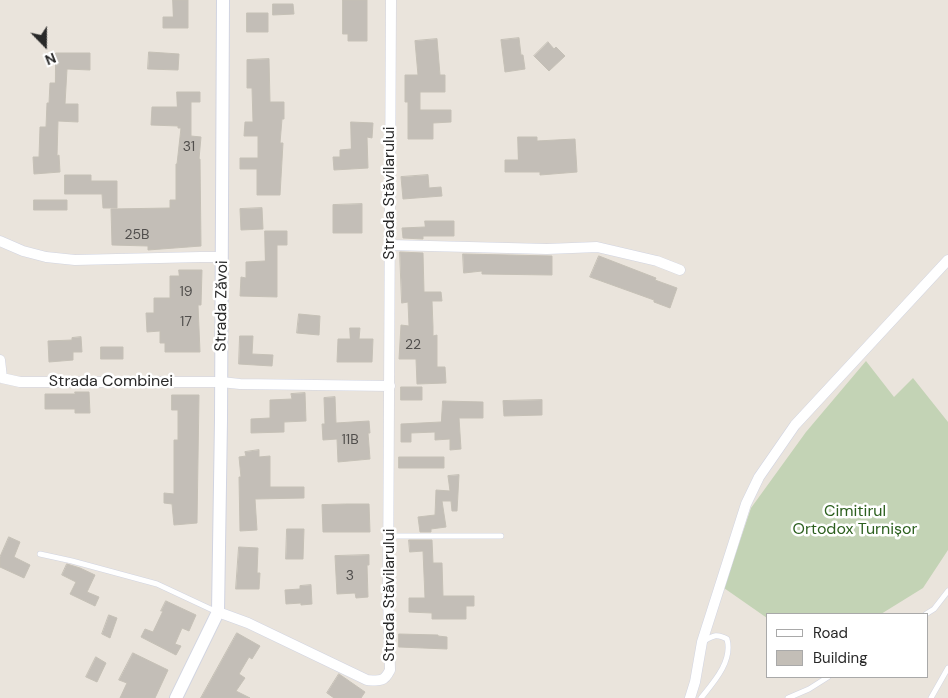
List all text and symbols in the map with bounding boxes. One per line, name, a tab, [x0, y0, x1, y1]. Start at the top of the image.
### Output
north arrow	[20, 20, 70, 70]
text: N	[43, 49, 59, 69]
street label: Strada Stăvilarului	[380, 126, 400, 260]
house number: 31	[183, 139, 195, 155]
house number: 25B	[124, 227, 150, 243]
street label: Strada Zăvoi	[212, 260, 232, 352]
house number: 19	[179, 284, 193, 300]
house number: 17	[180, 314, 192, 330]
house number: 22	[405, 337, 421, 353]
street label: Strada Combinei	[49, 372, 173, 392]
house number: 11B	[341, 432, 359, 448]
park label: Cimitirul Ortodox Turnișor	[793, 502, 917, 540]
street label: Strada Stăvilarului	[380, 528, 400, 662]
house number: 3	[346, 568, 354, 584]
legend	[766, 613, 928, 678]
text: Road	[813, 623, 848, 643]
text: Building	[813, 648, 868, 668]

